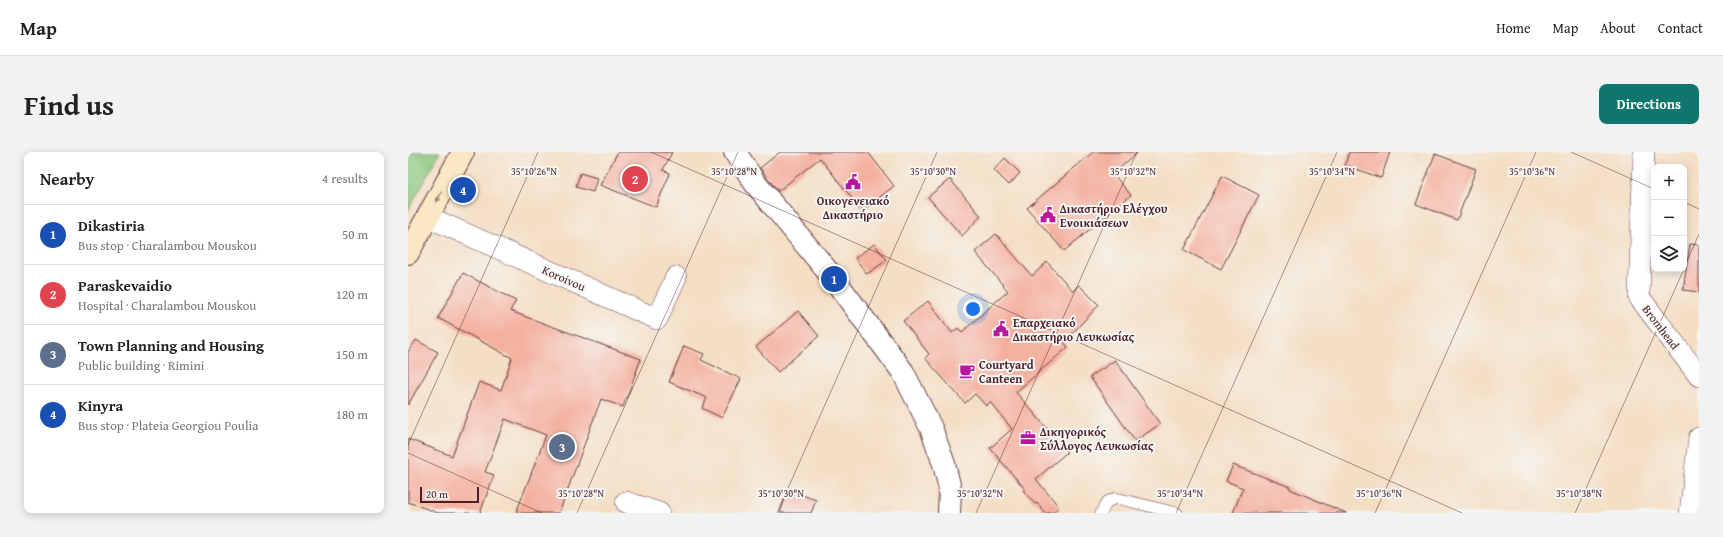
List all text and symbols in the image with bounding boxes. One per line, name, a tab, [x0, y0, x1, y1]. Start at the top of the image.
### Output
text: Map	[20, 14, 57, 42]
text: Home	[1496, 18, 1531, 38]
text: Map	[1553, 18, 1578, 38]
text: About	[1600, 18, 1636, 38]
text: Contact	[1658, 18, 1703, 38]
text: Find us	[24, 84, 114, 125]
button: Directions	[1599, 84, 1699, 124]
text: 35°10'26"N	[511, 164, 557, 179]
pin: 2	[622, 164, 648, 194]
text: 35°10'28"N	[711, 164, 757, 179]
text: 35°10'30"N	[910, 164, 956, 179]
text: 35°10'32"N	[1110, 164, 1156, 179]
text: 35°10'34"N	[1309, 164, 1355, 179]
text: 35°10'36"N	[1509, 164, 1555, 179]
map controls	[1651, 164, 1687, 272]
button: +	[1651, 164, 1687, 200]
text: Nearby	[40, 166, 94, 191]
text: 4 results	[322, 169, 368, 188]
public building icon: Οικογενειακό Δικαστήριο	[844, 173, 862, 191]
pin: 4	[450, 175, 476, 205]
one-way arrow	[436, 191, 442, 203]
place label: Οικογενειακό Δικαστήριο	[817, 192, 889, 223]
place label: Δικαστήριο Ελέγχου Ενοικιάσεων	[1059, 200, 1168, 231]
button: −	[1651, 200, 1687, 236]
public building icon: Δικαστήριο Ελέγχου Ενοικιάσεων	[1039, 206, 1057, 224]
text: Dikastiria	[78, 215, 145, 236]
text: 1	[50, 225, 56, 244]
text: 50 m	[342, 225, 368, 244]
text: Bus stop · Charalambou Mouskou	[78, 236, 257, 255]
button: layers	[1651, 236, 1687, 272]
street label: Koroivou	[540, 261, 589, 295]
pin: 1	[821, 264, 847, 294]
text: Paraskevaidio	[78, 275, 172, 296]
text: 2	[50, 285, 56, 304]
text: 120 m	[336, 285, 368, 304]
text: Hospital · Charalambou Mouskou	[78, 296, 256, 315]
your location	[963, 299, 983, 319]
street label: Bromhead	[1639, 301, 1684, 353]
place label: Επαρχειακό Δικαστήριο Λευκωσίας	[1012, 314, 1135, 345]
public building icon: Επαρχειακό Δικαστήριο Λευκωσίας	[992, 320, 1010, 338]
text: Town Planning and Housing	[78, 335, 264, 356]
text: 3	[50, 345, 56, 364]
text: 150 m	[336, 345, 368, 364]
text: Public building · Rimini	[78, 356, 204, 375]
place label: Courtyard Canteen	[979, 356, 1034, 387]
cafe icon: Courtyard Canteen	[958, 362, 976, 380]
text: Kinyra	[78, 395, 123, 416]
text: 4	[50, 405, 56, 424]
text: 180 m	[336, 405, 368, 424]
text: Bus stop · Plateia Georgiou Poulia	[78, 416, 258, 435]
place label: Δικηγορικός Σύλλογος Λευκωσίας	[1039, 423, 1154, 454]
office icon: Δικηγορικός Σύλλογος Λευκωσίας	[1019, 429, 1037, 447]
pin: 3	[549, 432, 575, 462]
scale bar	[420, 485, 479, 504]
text: 20 m	[426, 486, 448, 502]
text: 35°10'28"N	[558, 486, 604, 501]
text: 35°10'30"N	[758, 486, 804, 501]
text: 35°10'32"N	[957, 486, 1003, 501]
text: 35°10'34"N	[1157, 486, 1203, 501]
text: 35°10'36"N	[1356, 486, 1402, 501]
text: 35°10'38"N	[1556, 486, 1602, 501]

